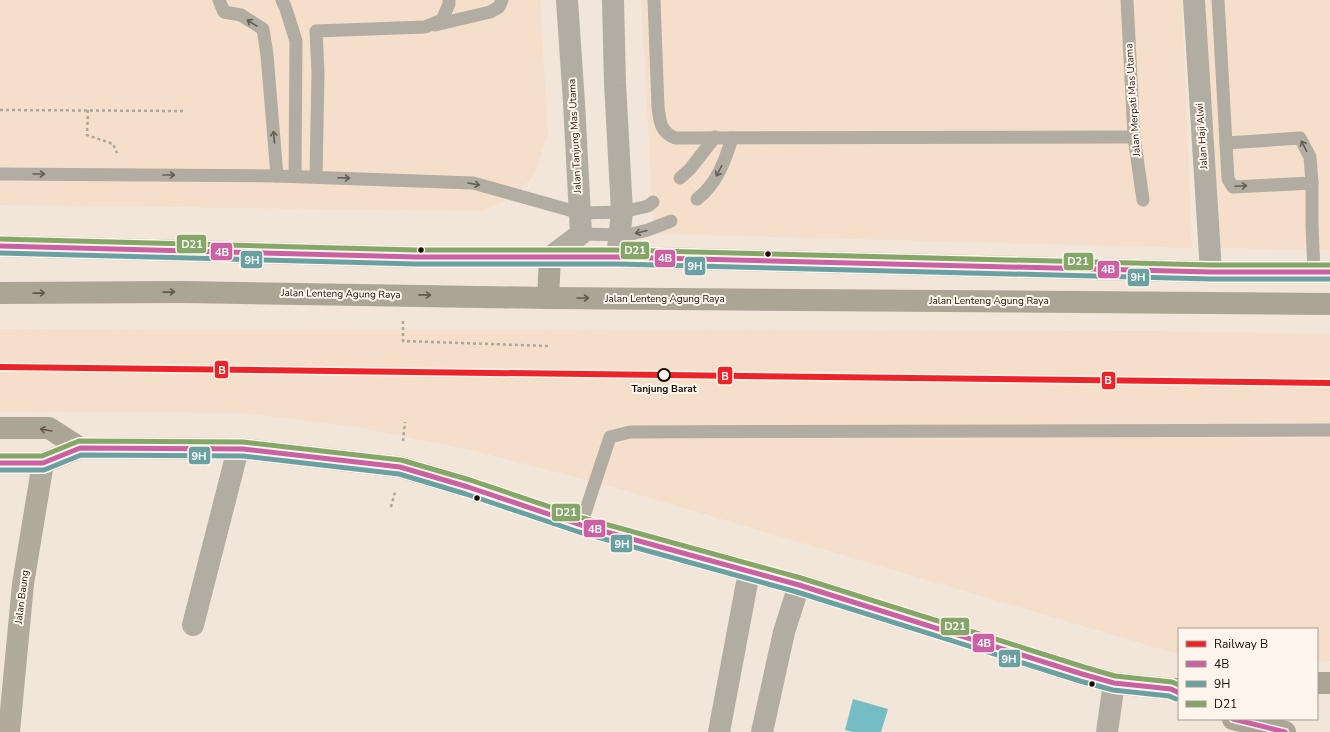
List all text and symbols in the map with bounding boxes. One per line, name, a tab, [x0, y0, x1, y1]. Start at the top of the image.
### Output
one-way arrow	[246, 18, 258, 26]
street label: Jalan Merpati Mas Utama	[1122, 43, 1144, 158]
street label: Jalan Tanjung Mas Utama	[565, 78, 585, 195]
street label: Jalan Haji Alwi	[1193, 103, 1211, 170]
one-way arrow	[271, 131, 278, 144]
one-way arrow	[1300, 140, 1307, 152]
one-way arrow	[715, 165, 722, 177]
one-way arrow	[32, 170, 45, 178]
one-way arrow	[162, 171, 175, 179]
one-way arrow	[337, 174, 350, 182]
one-way arrow	[467, 180, 480, 188]
one-way arrow	[1234, 183, 1247, 190]
one-way arrow	[634, 228, 647, 236]
line badge: D21	[176, 234, 207, 254]
text: D21	[181, 237, 203, 252]
line badge: D21	[620, 241, 650, 260]
line badge: 4B	[210, 242, 233, 261]
text: D21	[624, 243, 646, 258]
text: 4B	[215, 245, 229, 260]
unlabelled marker	[416, 245, 426, 255]
line badge: 4B	[654, 249, 676, 268]
unlabelled marker	[763, 249, 773, 259]
line badge: 9H	[240, 250, 263, 269]
text: 4B	[658, 251, 672, 266]
line badge: D21	[1063, 252, 1094, 271]
text: 9H	[244, 253, 260, 268]
text: D21	[1067, 254, 1089, 269]
line badge: 9H	[684, 256, 706, 276]
text: 9H	[687, 259, 703, 274]
line badge: 4B	[1097, 260, 1120, 279]
text: 4B	[1101, 262, 1115, 277]
line badge: 9H	[1127, 268, 1150, 287]
text: 9H	[1130, 270, 1146, 285]
street label: Jalan Lenteng Agung Raya	[280, 286, 401, 302]
one-way arrow	[162, 288, 175, 296]
one-way arrow	[32, 289, 45, 297]
one-way arrow	[418, 291, 431, 299]
street label: Jalan Lenteng Agung Raya	[604, 292, 725, 306]
one-way arrow	[576, 294, 589, 302]
street label: Jalan Lenteng Agung Raya	[928, 294, 1049, 308]
line badge: B	[214, 360, 229, 379]
text: B	[218, 363, 226, 378]
line badge: B	[717, 366, 733, 385]
marker: Tanjung Barat	[657, 368, 671, 382]
text: B	[721, 369, 729, 384]
line badge: B	[1101, 371, 1116, 390]
text: B	[1104, 373, 1112, 388]
place label: Tanjung Barat	[631, 382, 697, 396]
one-way arrow	[40, 425, 53, 433]
line badge: 9H	[188, 446, 211, 465]
text: 9H	[191, 449, 207, 464]
unlabelled marker	[472, 493, 482, 503]
line badge: D21	[551, 503, 581, 522]
text: D21	[555, 505, 577, 520]
line badge: 4B	[583, 519, 606, 538]
text: 4B	[588, 522, 602, 537]
line badge: 9H	[610, 534, 633, 553]
text: 9H	[614, 537, 630, 552]
street label: Jalan Baung	[12, 569, 32, 626]
line badge: D21	[940, 617, 970, 636]
text: D21	[944, 619, 966, 634]
legend	[1178, 628, 1318, 720]
line badge: 4B	[972, 633, 995, 653]
text: 4B	[977, 636, 991, 651]
text: Railway B	[1214, 636, 1268, 652]
line badge: 9H	[998, 649, 1021, 668]
text: 9H	[1001, 652, 1017, 667]
text: 4B	[1214, 656, 1229, 672]
text: 9H	[1214, 676, 1230, 692]
unlabelled marker	[1087, 679, 1097, 689]
text: D21	[1214, 696, 1237, 712]

